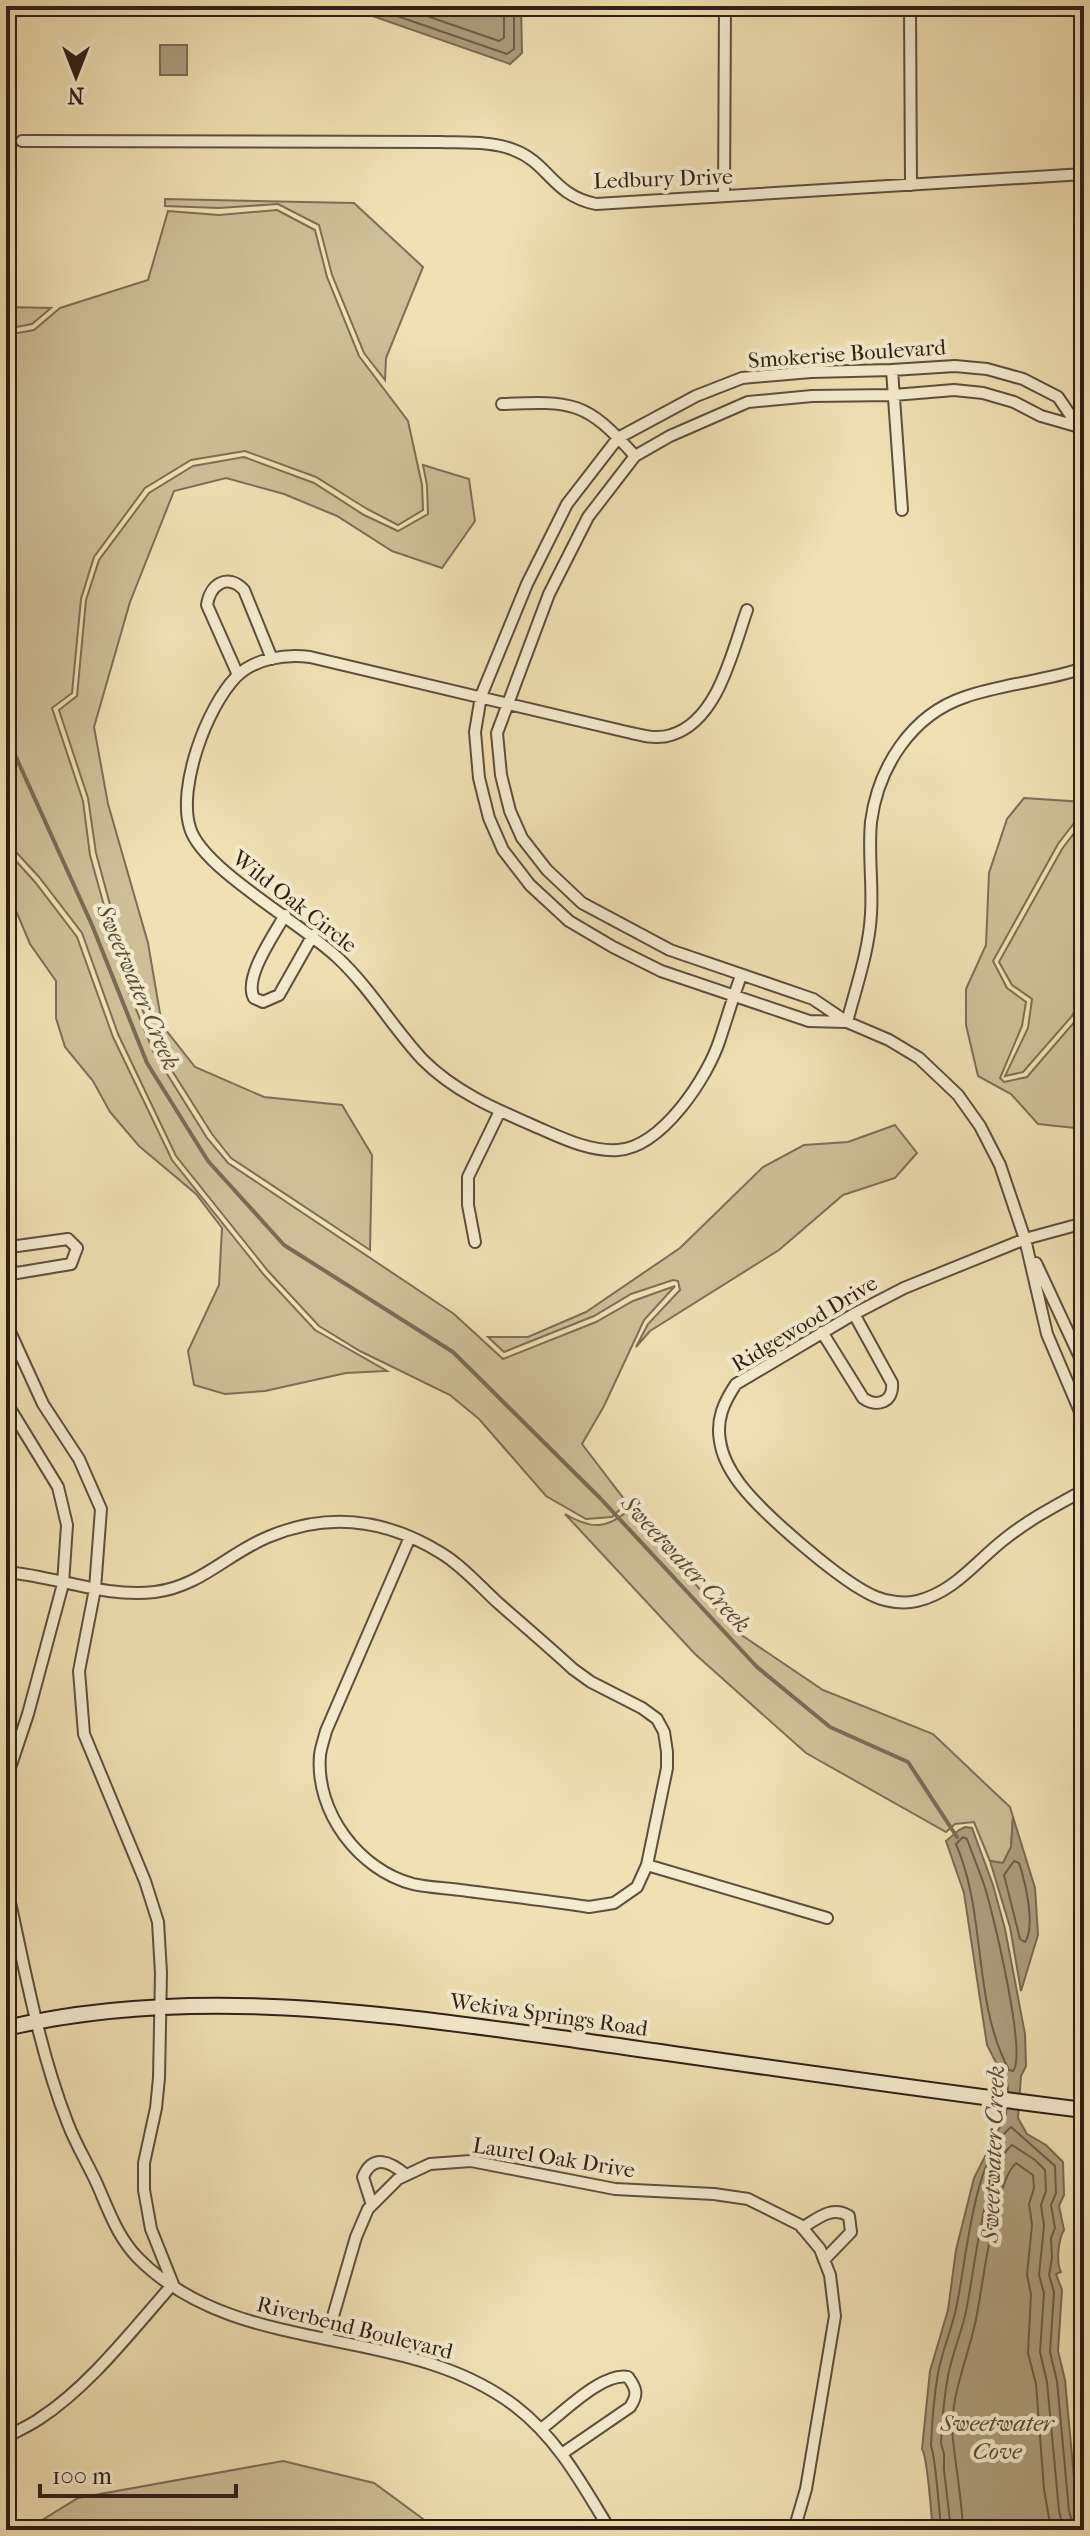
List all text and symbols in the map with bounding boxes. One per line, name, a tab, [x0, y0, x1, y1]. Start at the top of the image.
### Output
north arrow	[36, 36, 116, 116]
text: N	[67, 82, 84, 108]
street label: Ledbury Drive	[593, 164, 733, 194]
street label: Smokerise Boulevard	[747, 334, 948, 374]
street label: Wild Oak Circle	[226, 844, 362, 959]
water label: Sweetwater Creek	[90, 899, 186, 1074]
street label: Ridgewood Drive	[727, 1270, 882, 1378]
water label: Sweetwater Creek	[615, 1489, 757, 1638]
street label: Wekiva Springs Road	[447, 1988, 650, 2042]
water label: Sweetwater Creek	[976, 2065, 1010, 2244]
street label: Laurel Oak Drive	[471, 2132, 637, 2184]
street label: Riverbend Boulevard	[254, 2291, 456, 2365]
water label: Sweetwater Cove	[939, 2409, 1056, 2465]
scale bar	[40, 2448, 236, 2498]
text: 100 m	[52, 2462, 112, 2490]

